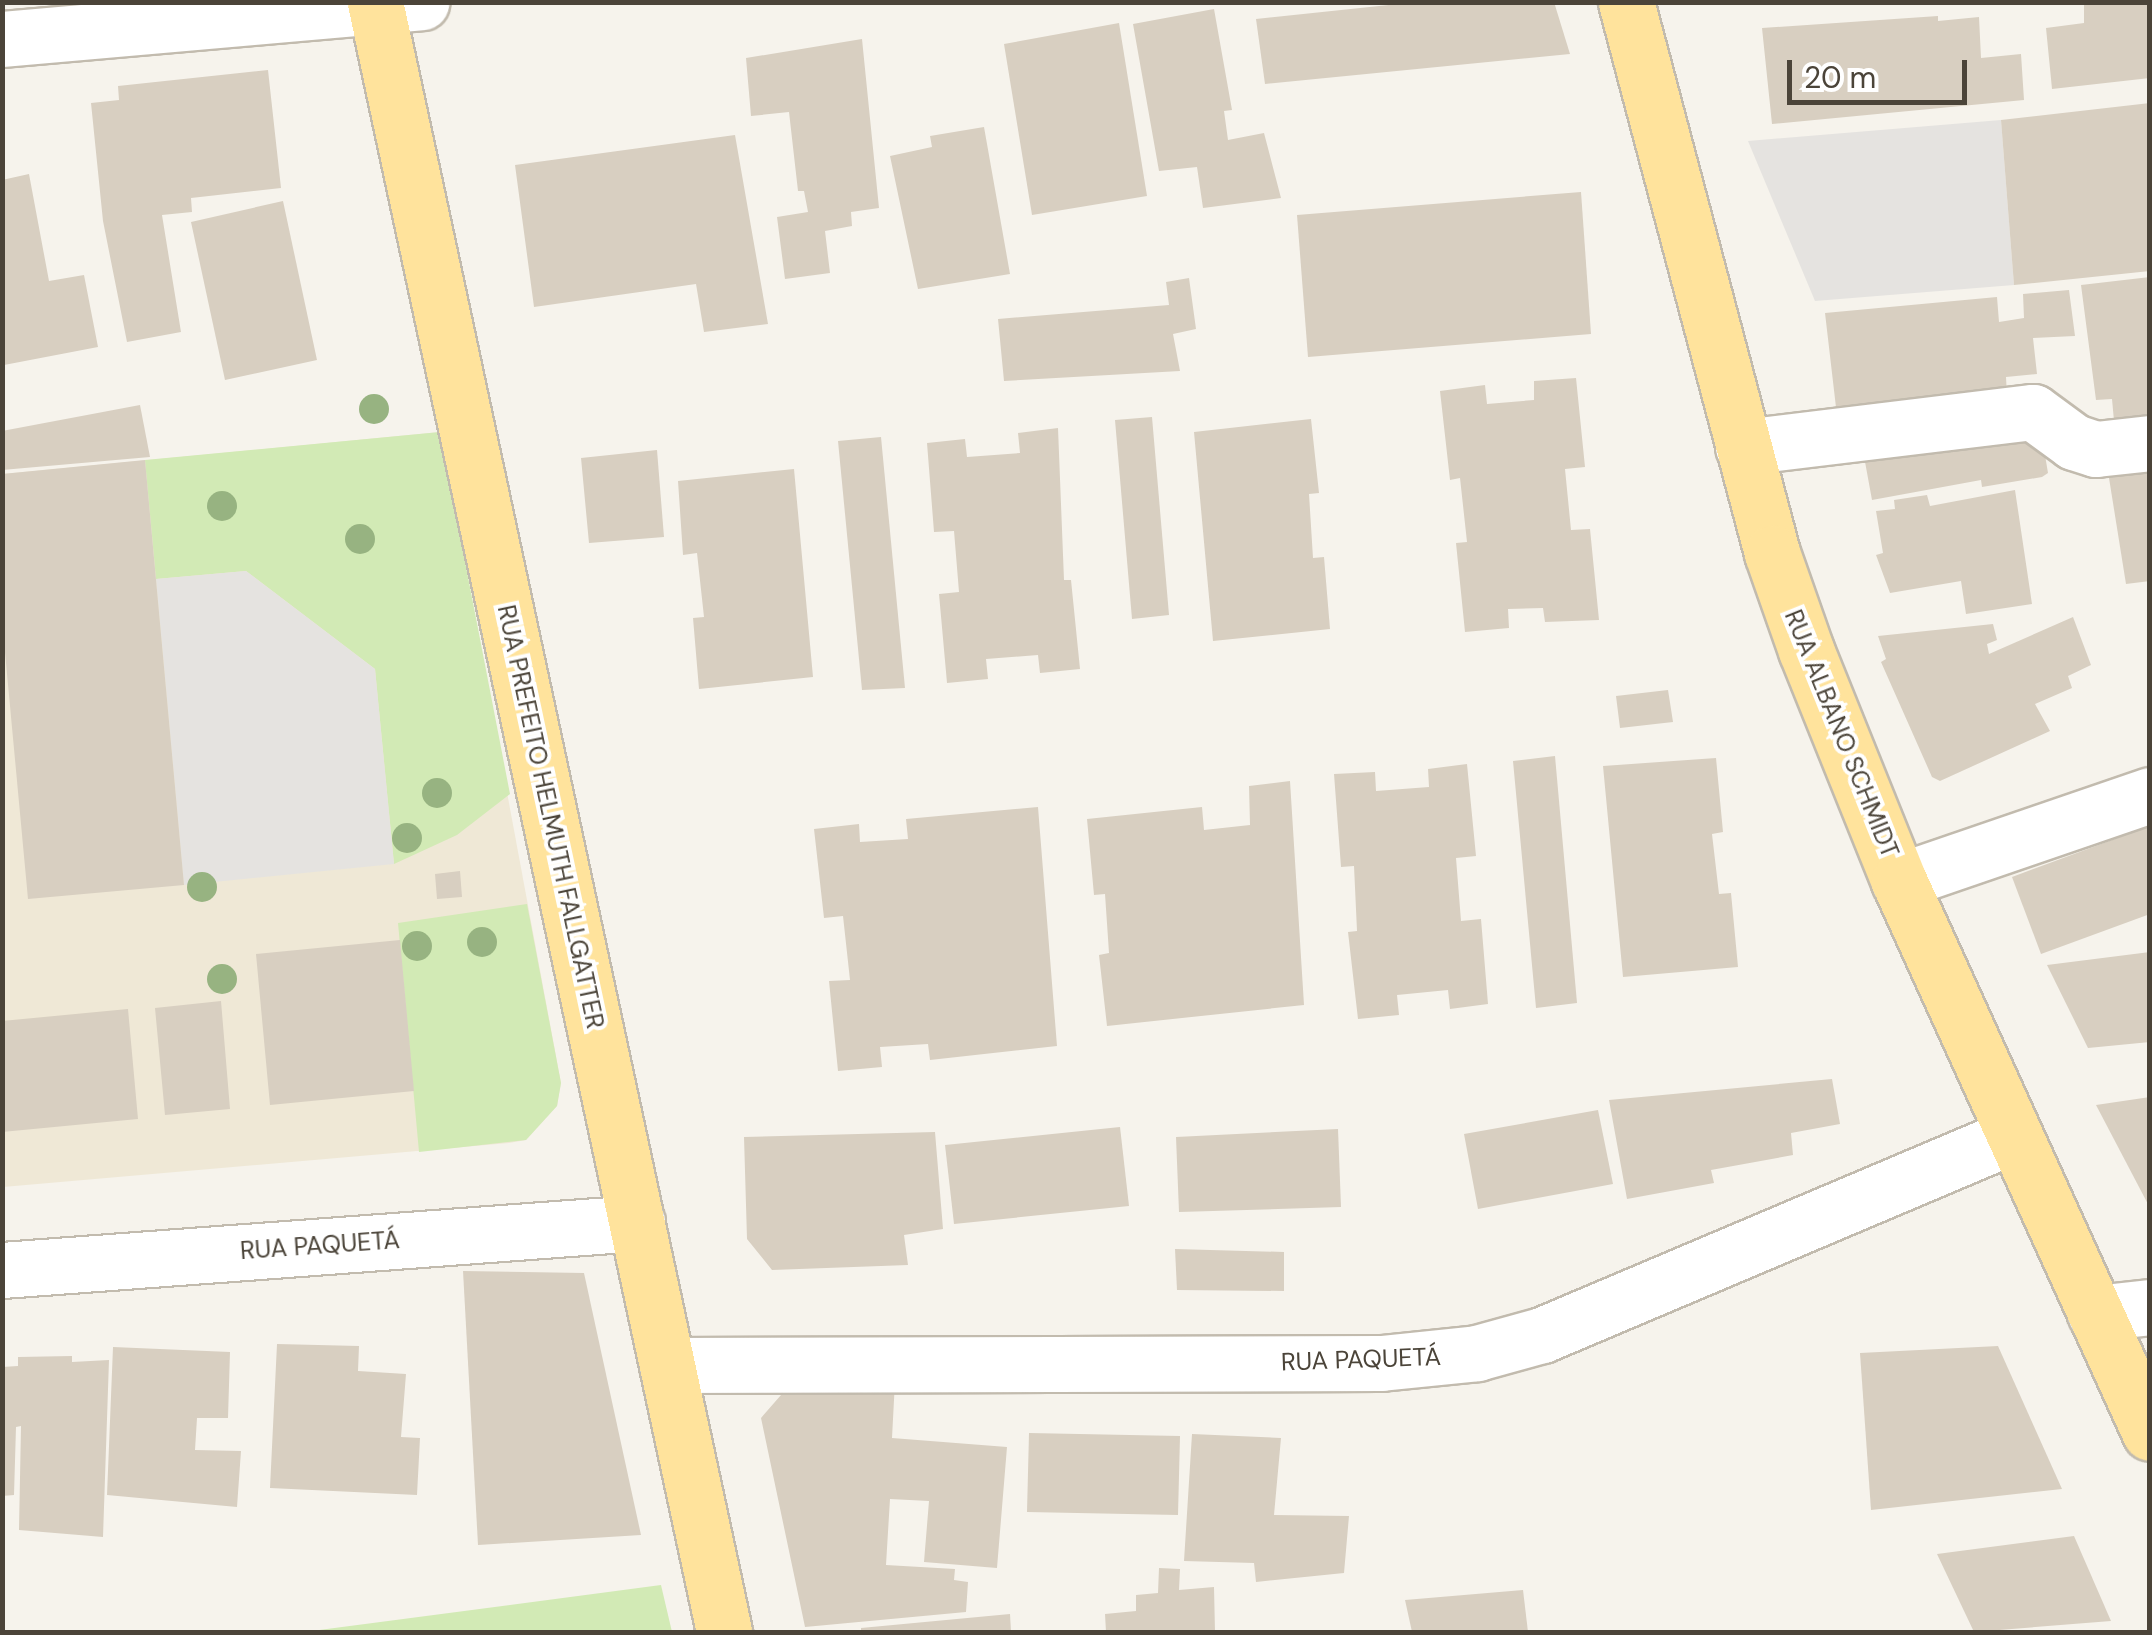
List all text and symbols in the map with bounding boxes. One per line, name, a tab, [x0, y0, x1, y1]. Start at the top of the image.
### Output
scale bar	[1792, 40, 1972, 102]
text: 20 m	[1804, 58, 1876, 97]
street label: RUA PREFEITO HELMUTH FALLGATTER	[490, 602, 610, 1032]
street label: RUA ALBANO SCHMIDT	[1777, 606, 1905, 862]
street label: RUA PAQUETÁ	[239, 1225, 401, 1267]
street label: RUA PAQUETÁ	[1280, 1342, 1442, 1378]

